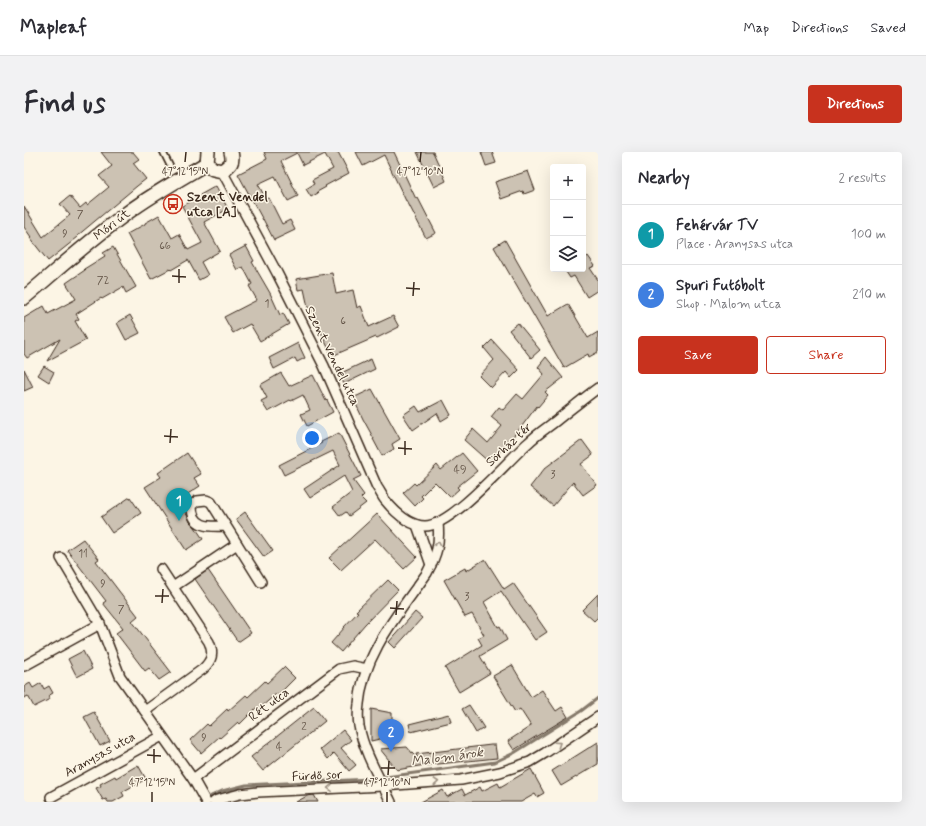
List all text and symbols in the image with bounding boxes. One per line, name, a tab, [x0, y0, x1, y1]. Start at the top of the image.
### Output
text: Mapleaf	[20, 15, 87, 40]
text: Map	[743, 19, 769, 37]
text: Directions	[791, 19, 849, 37]
text: Saved	[871, 19, 906, 37]
button: Directions	[808, 85, 902, 123]
text: Find us	[24, 86, 105, 123]
map controls	[550, 164, 586, 272]
button: +	[550, 164, 586, 200]
text: 47°12'15"N	[162, 165, 208, 179]
text: 47°12'10"N	[397, 165, 444, 179]
text: Nearby	[638, 167, 690, 189]
text: 2 results	[839, 170, 886, 187]
place label: Szent Vendel utca [A]	[187, 189, 268, 221]
bus stop icon: Szent Vendel utca [A]	[162, 193, 184, 215]
button: −	[550, 200, 586, 236]
street label: Móri út	[90, 205, 134, 245]
house number: 7	[77, 208, 84, 222]
text: Fehérvár TV	[676, 216, 758, 236]
text: 1	[648, 226, 654, 243]
text: 100 m	[851, 226, 886, 243]
house number: 9	[62, 227, 68, 241]
button: layers	[550, 236, 586, 272]
text: Place · Aranysas utca	[676, 236, 793, 253]
house number: 66	[159, 239, 171, 253]
house number: 72	[97, 274, 109, 288]
text: Spuri Futóbolt	[676, 276, 765, 296]
text: 2	[648, 286, 654, 303]
text: 210 m	[852, 286, 886, 303]
text: Shop · Malom utca	[676, 296, 781, 313]
house number: 1	[265, 297, 270, 311]
street label: Szent Vendel utca	[301, 303, 364, 409]
house number: 6	[340, 314, 346, 328]
button: Save	[638, 336, 758, 374]
button: Share	[766, 336, 886, 374]
street label: Sörház tér	[482, 419, 536, 471]
your location	[302, 428, 322, 448]
house number: 49	[454, 463, 466, 477]
house number: 3	[551, 468, 556, 482]
pin: 1	[166, 488, 192, 521]
one-way arrow	[433, 541, 442, 547]
house number: 11	[78, 547, 88, 561]
house number: 9	[100, 577, 106, 591]
house number: 3	[465, 590, 470, 604]
house number: 7	[118, 603, 125, 617]
street label: Rét utca	[245, 684, 293, 726]
pin: 2	[378, 719, 404, 752]
house number: 2	[301, 720, 307, 734]
street label: Aranysas utca	[62, 729, 138, 781]
house number: 9	[201, 731, 207, 745]
house number: 4	[276, 740, 283, 754]
one-way arrow	[554, 741, 561, 749]
water label: Malom árok	[410, 743, 485, 771]
street label: Fürdő sor	[291, 766, 343, 786]
text: 47°12'15"N	[129, 776, 175, 790]
text: 47°12'10"N	[364, 776, 411, 790]
one-way arrow	[433, 777, 439, 786]
one-way arrow	[327, 784, 333, 793]

